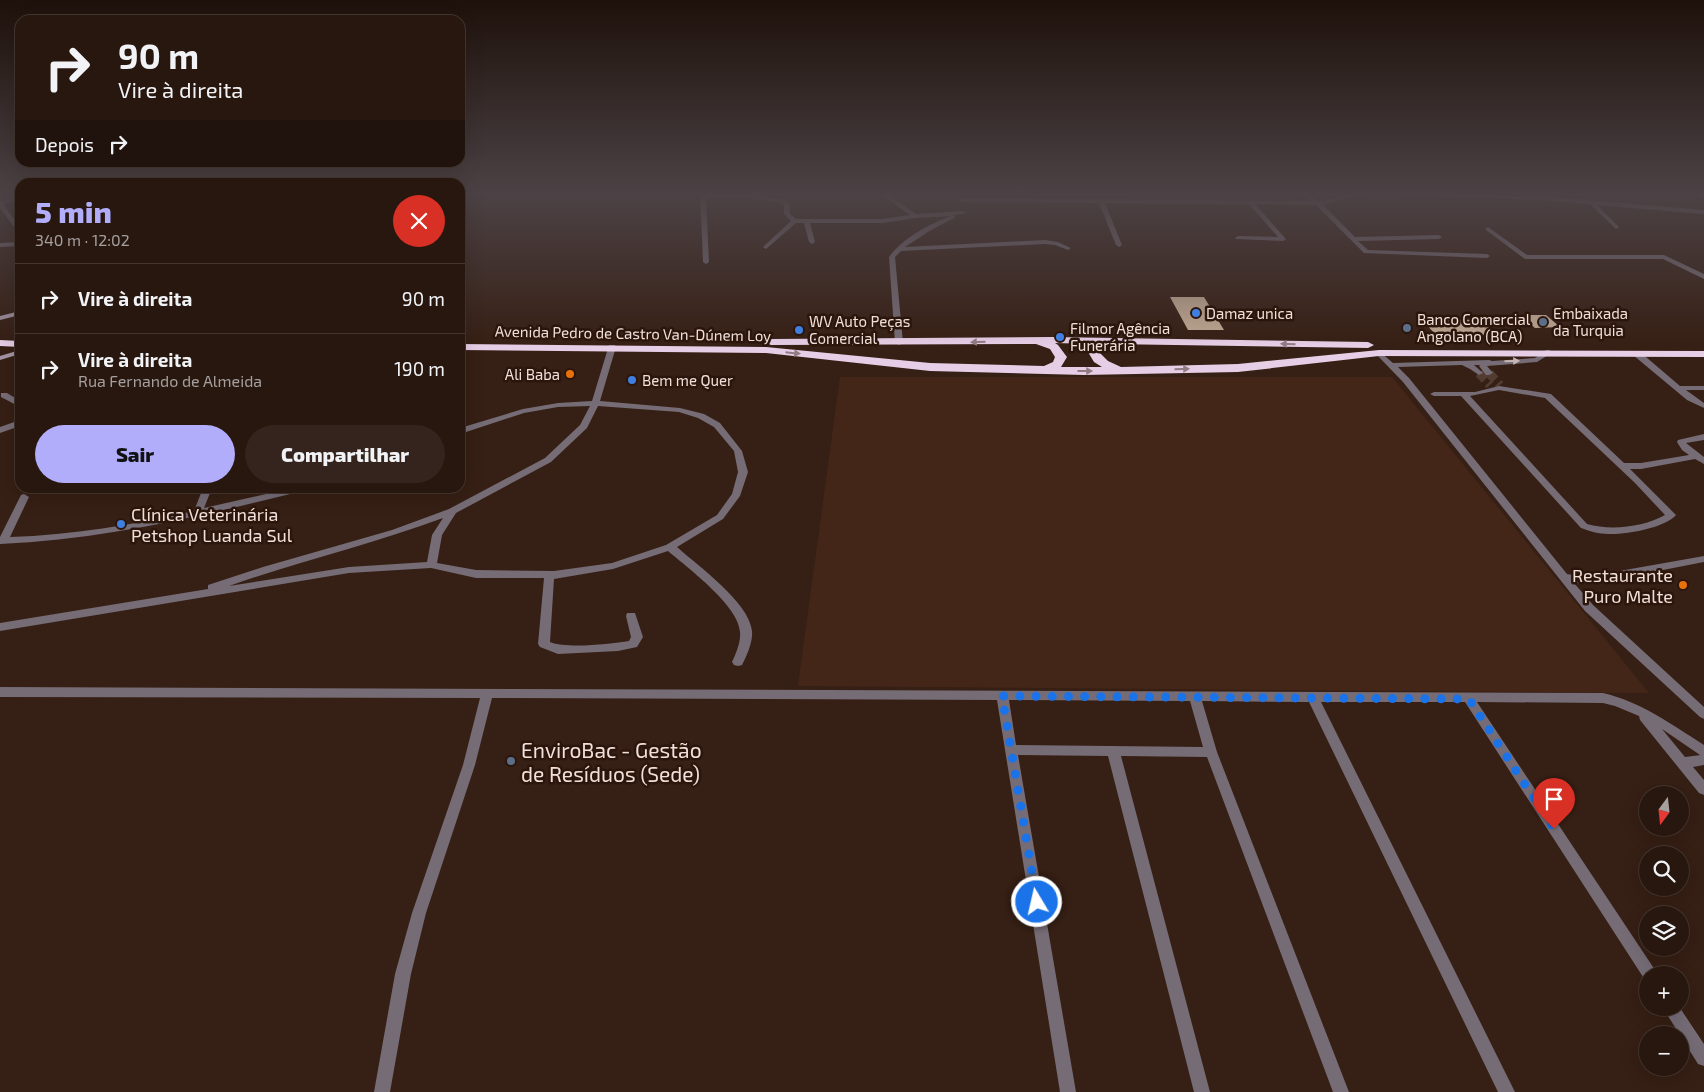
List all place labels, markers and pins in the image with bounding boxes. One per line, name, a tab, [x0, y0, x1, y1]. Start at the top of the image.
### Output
place label: Damaz unica	[1206, 304, 1293, 322]
place label: Embaixada da Turquia	[1553, 304, 1628, 339]
marker: Damaz unica	[1190, 307, 1202, 319]
place label: Banco Comercial Angolano (BCA)	[1417, 310, 1531, 345]
place label: WV Auto Peças Comercial	[809, 312, 910, 347]
marker: Embaixada da Turquia	[1537, 316, 1549, 328]
place label: Filmor Agência Funerária	[1070, 319, 1170, 354]
marker: Banco Comercial Angolano (BCA)	[1401, 322, 1413, 334]
marker: WV Auto Peças Comercial	[793, 324, 805, 336]
marker: Filmor Agência Funerária	[1054, 331, 1066, 343]
place label: Ali Baba	[505, 365, 560, 383]
marker: Ali Baba	[564, 368, 576, 380]
place label: Bem me Quer	[642, 371, 733, 390]
marker: Bem me Quer	[626, 374, 638, 386]
place label: Clínica Veterinária Petshop Luanda Sul	[131, 503, 293, 546]
marker: Clínica Veterinária Petshop Luanda Sul	[115, 518, 127, 530]
place label: Restaurante Puro Malte	[1572, 564, 1673, 607]
marker: Restaurante Puro Malte	[1677, 579, 1689, 591]
place label: EnviroBac - Gestão de Resíduos (Sede)	[521, 737, 702, 786]
marker: EnviroBac - Gestão de Resíduos (Sede)	[505, 755, 517, 767]
pin	[1533, 778, 1575, 829]

